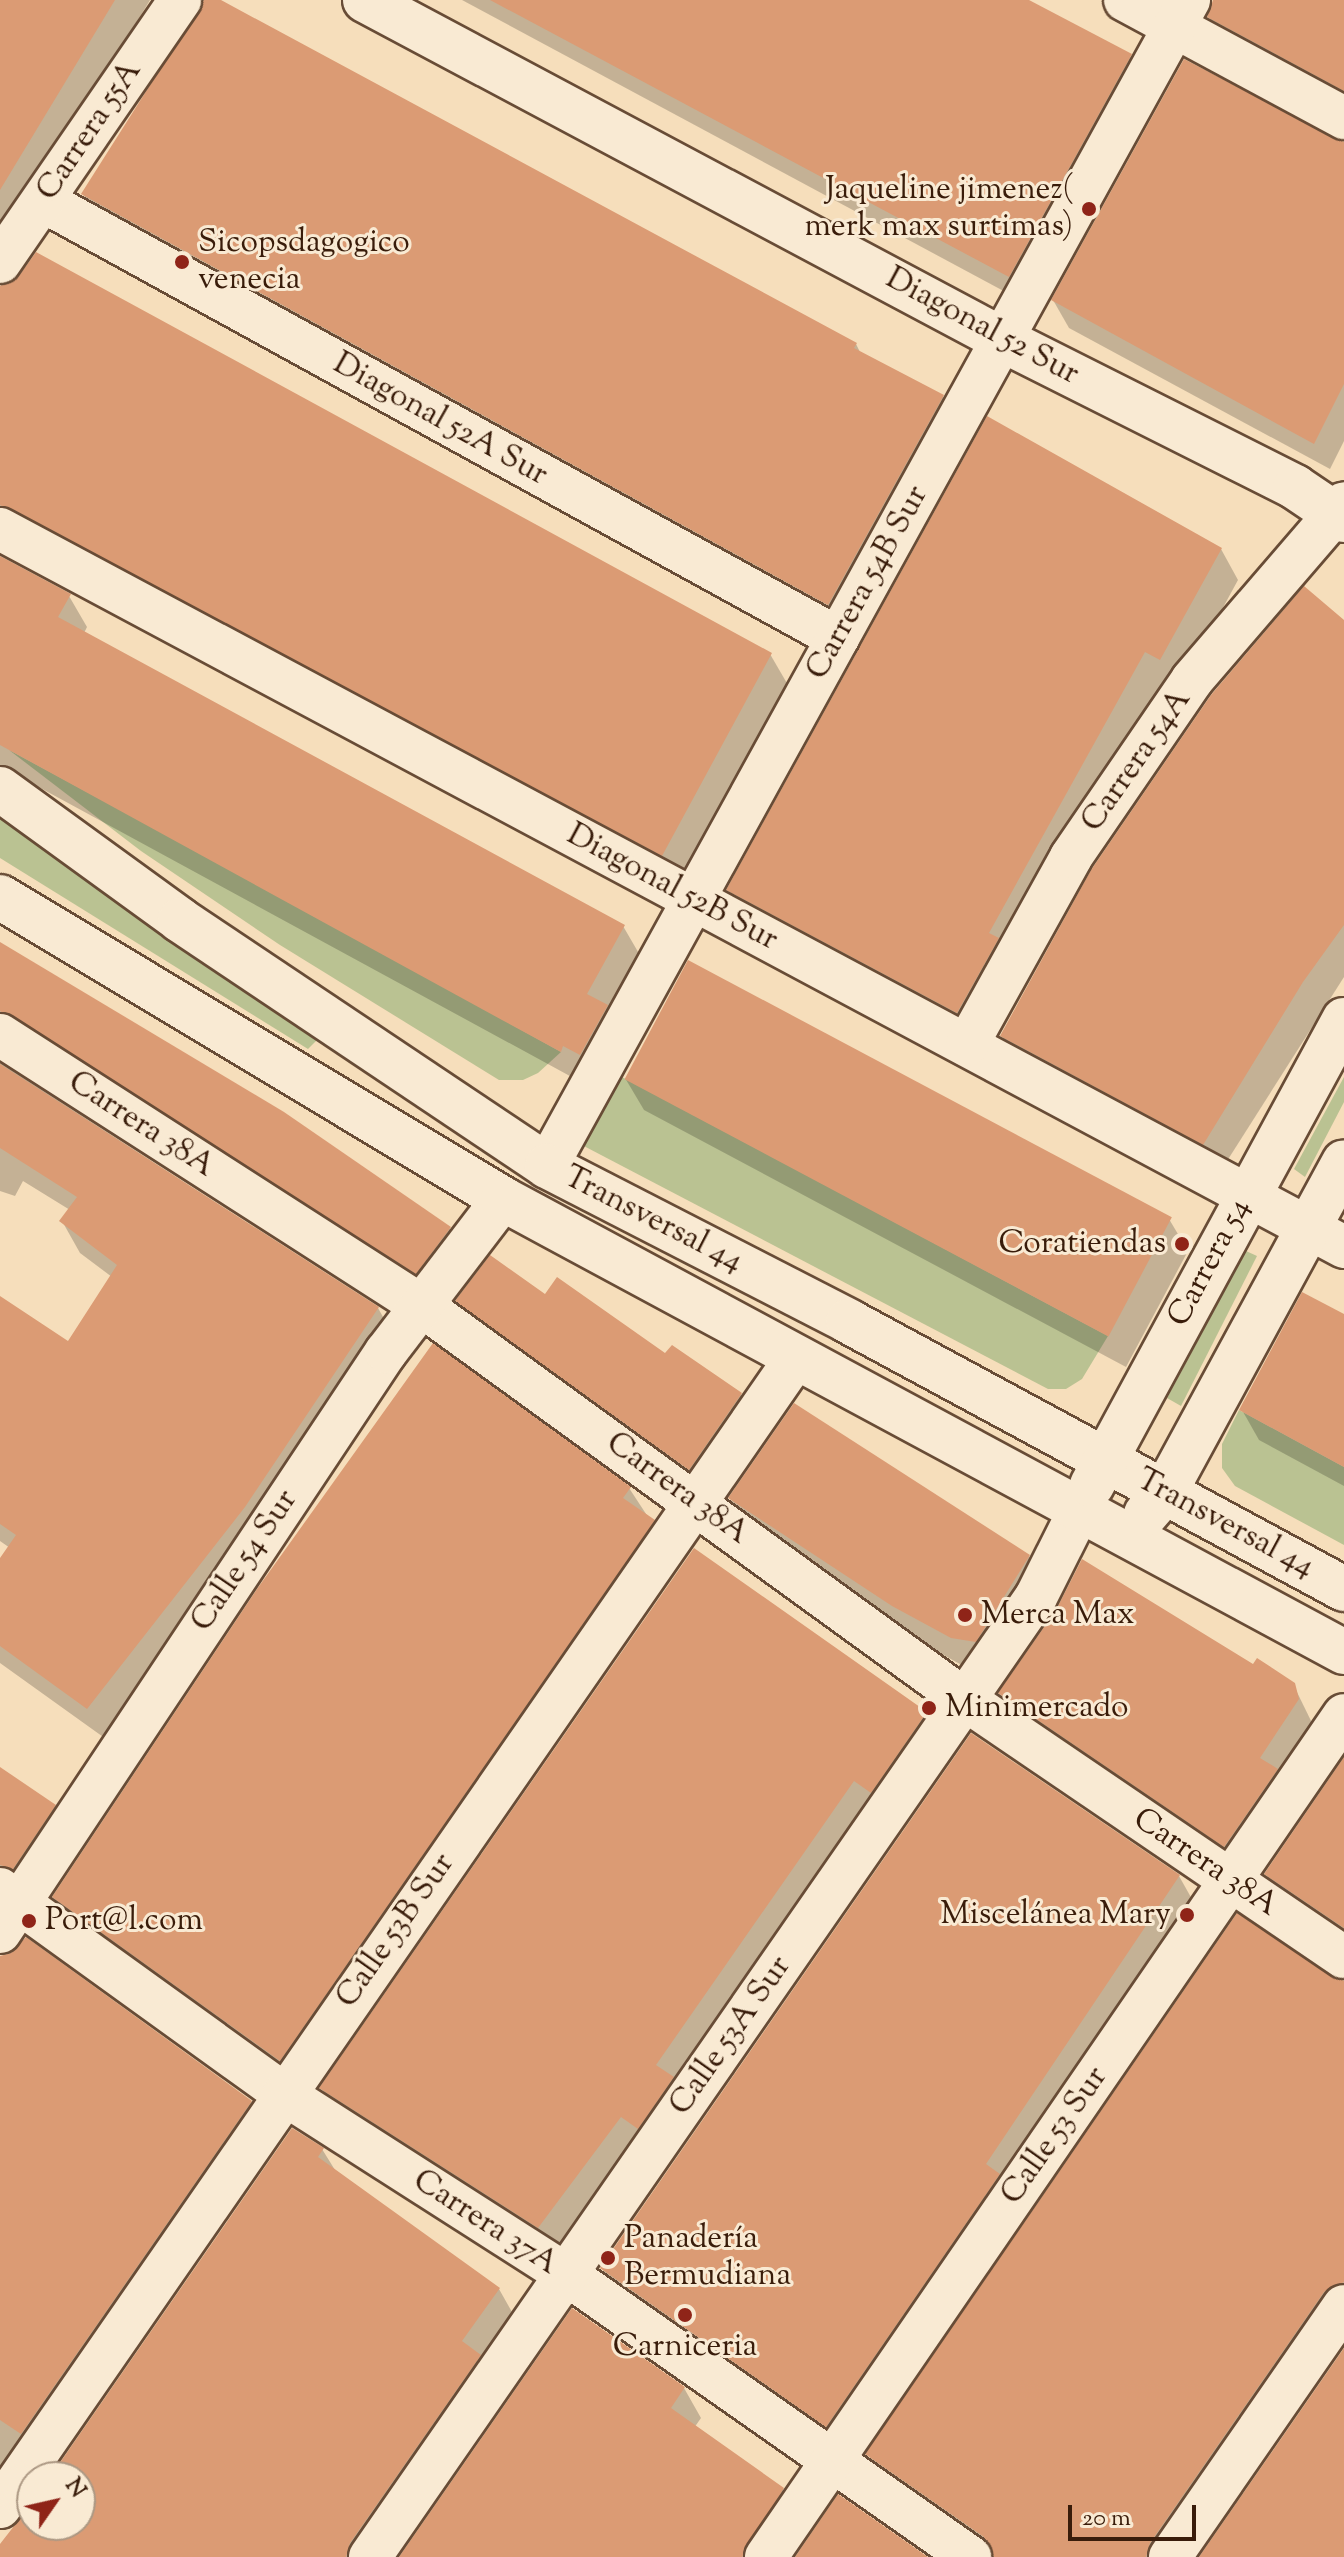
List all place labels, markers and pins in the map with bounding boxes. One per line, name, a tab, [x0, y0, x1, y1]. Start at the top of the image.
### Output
place label: Jaqueline jimenez( merk max surtimas)	[805, 172, 1073, 247]
marker: Jaqueline jimenez( merk max surtimas)	[1080, 200, 1098, 218]
place label: Sicopsdagogico venecia	[198, 225, 410, 300]
marker: Sicopsdagogico venecia	[173, 253, 191, 271]
place label: Coratiendas	[998, 1225, 1166, 1263]
marker: Coratiendas	[1173, 1235, 1191, 1253]
place label: Merca Max	[981, 1596, 1135, 1634]
marker: Merca Max	[956, 1606, 974, 1624]
place label: Minimercado	[945, 1689, 1129, 1727]
marker: Minimercado	[920, 1699, 938, 1717]
place label: Miscelánea Mary	[940, 1896, 1171, 1934]
place label: Port@l.com	[45, 1902, 203, 1940]
marker: Miscelánea Mary	[1178, 1906, 1196, 1924]
marker: Port@l.com	[20, 1912, 38, 1930]
place label: Panadería Bermudiana	[624, 2221, 791, 2296]
marker: Panadería Bermudiana	[599, 2249, 617, 2267]
marker: Carniceria	[676, 2306, 694, 2324]
place label: Carniceria	[613, 2328, 757, 2366]

